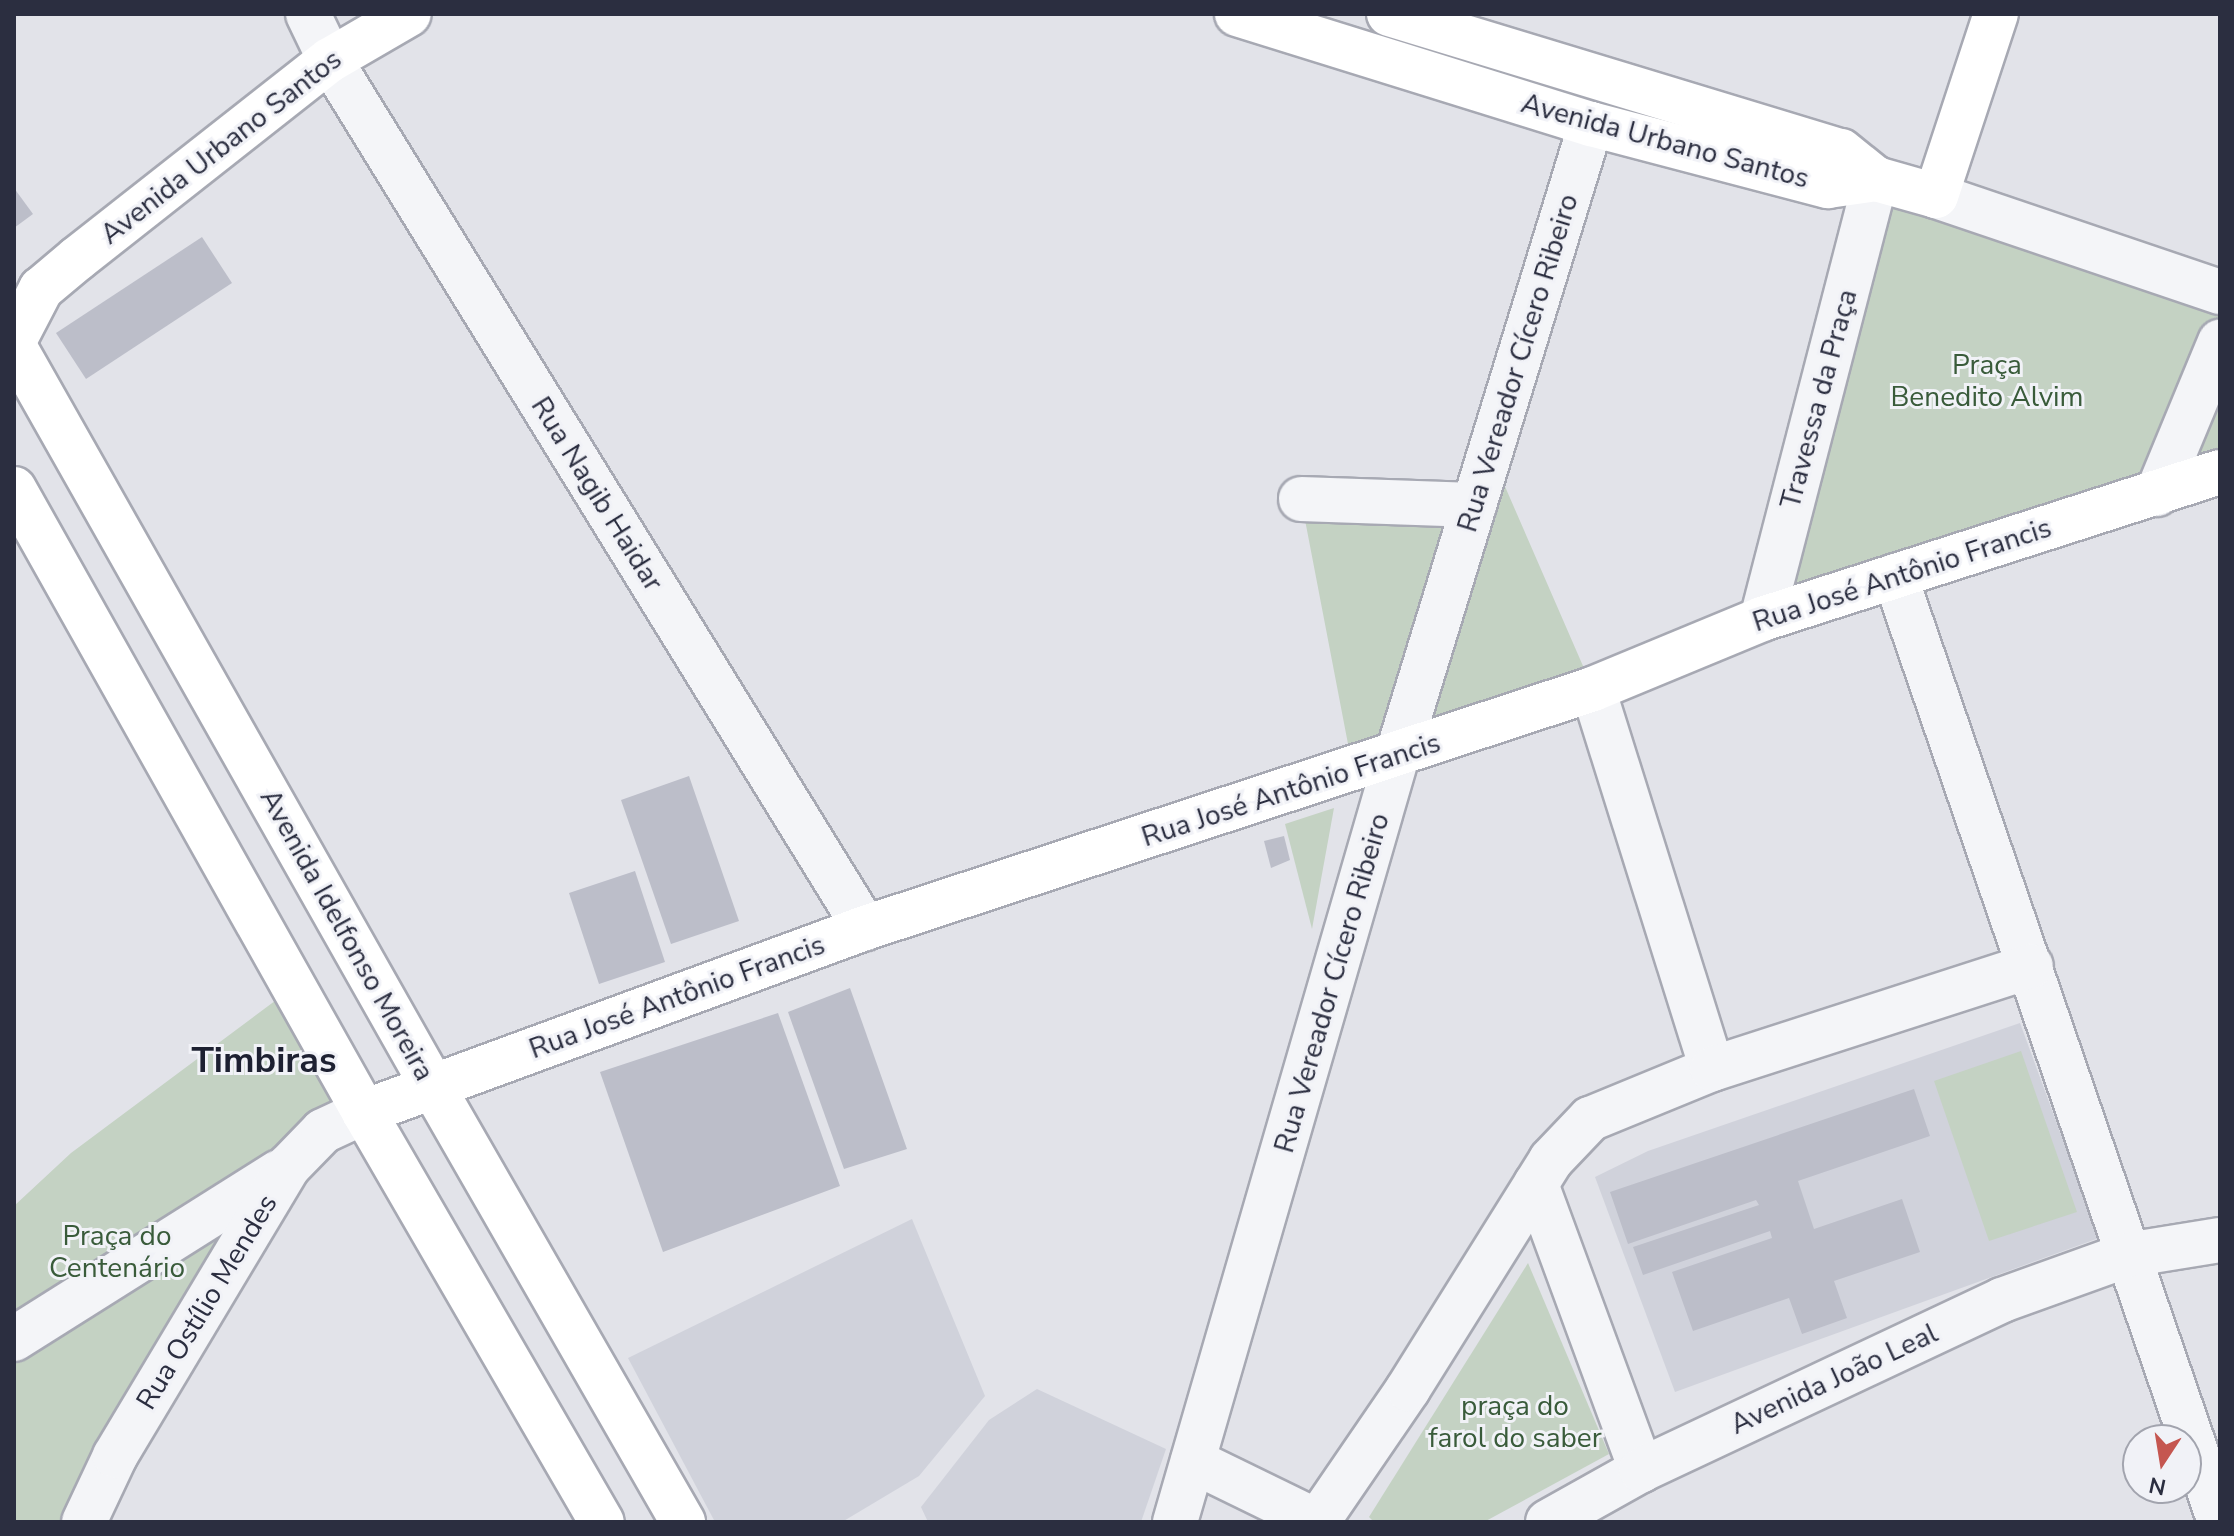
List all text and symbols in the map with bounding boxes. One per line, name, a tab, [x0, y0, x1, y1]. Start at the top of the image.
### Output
street label: Avenida Urbano Santos	[94, 43, 348, 251]
street label: Avenida Urbano Santos	[1517, 86, 1813, 196]
street label: Rua Vereador Cícero Ribeiro	[1451, 190, 1585, 536]
street label: Travessa da Praça	[1774, 286, 1864, 512]
park label: Praça Benedito Alvim	[1890, 348, 2084, 414]
street label: Rua Nagib Haidar	[524, 391, 670, 597]
street label: Rua José Antônio Francis	[1748, 511, 2056, 639]
street label: Rua José Antônio Francis	[1137, 726, 1445, 854]
street label: Avenida Idelfonso Moreira	[253, 783, 441, 1087]
street label: Rua Vereador Cícero Ribeiro	[1267, 809, 1397, 1157]
street label: Rua José Antônio Francis	[525, 928, 829, 1066]
district label: Timbiras	[191, 1039, 337, 1083]
street label: Rua Ostílio Mendes	[130, 1188, 284, 1416]
park label: Praça do Centenário	[49, 1219, 185, 1285]
street label: Avenida João Leal	[1725, 1316, 1943, 1442]
park label: praça do farol do saber	[1428, 1389, 1602, 1455]
north arrow	[2122, 1424, 2202, 1504]
text: N	[2146, 1469, 2169, 1502]

